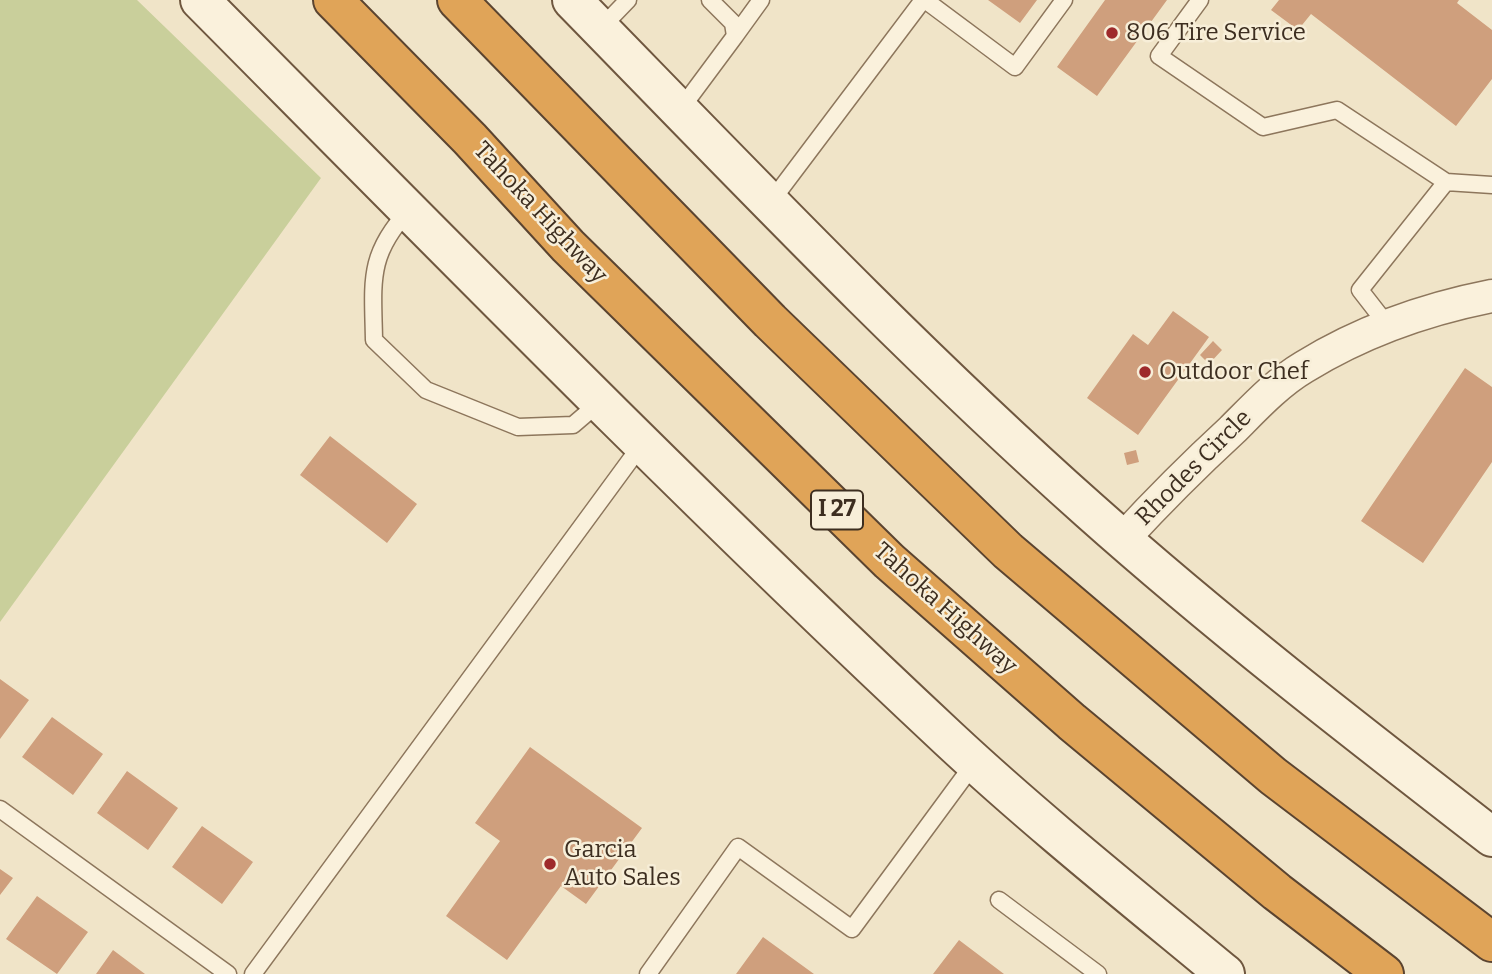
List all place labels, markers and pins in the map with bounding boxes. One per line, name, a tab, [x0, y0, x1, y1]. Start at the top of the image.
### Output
place label: 806 Tire Service	[1126, 19, 1306, 47]
marker: 806 Tire Service	[1104, 25, 1120, 41]
place label: Outdoor Chef	[1159, 358, 1308, 386]
marker: Outdoor Chef	[1137, 364, 1153, 380]
place label: Garcia Auto Sales	[564, 836, 681, 892]
marker: Garcia Auto Sales	[542, 856, 558, 872]

